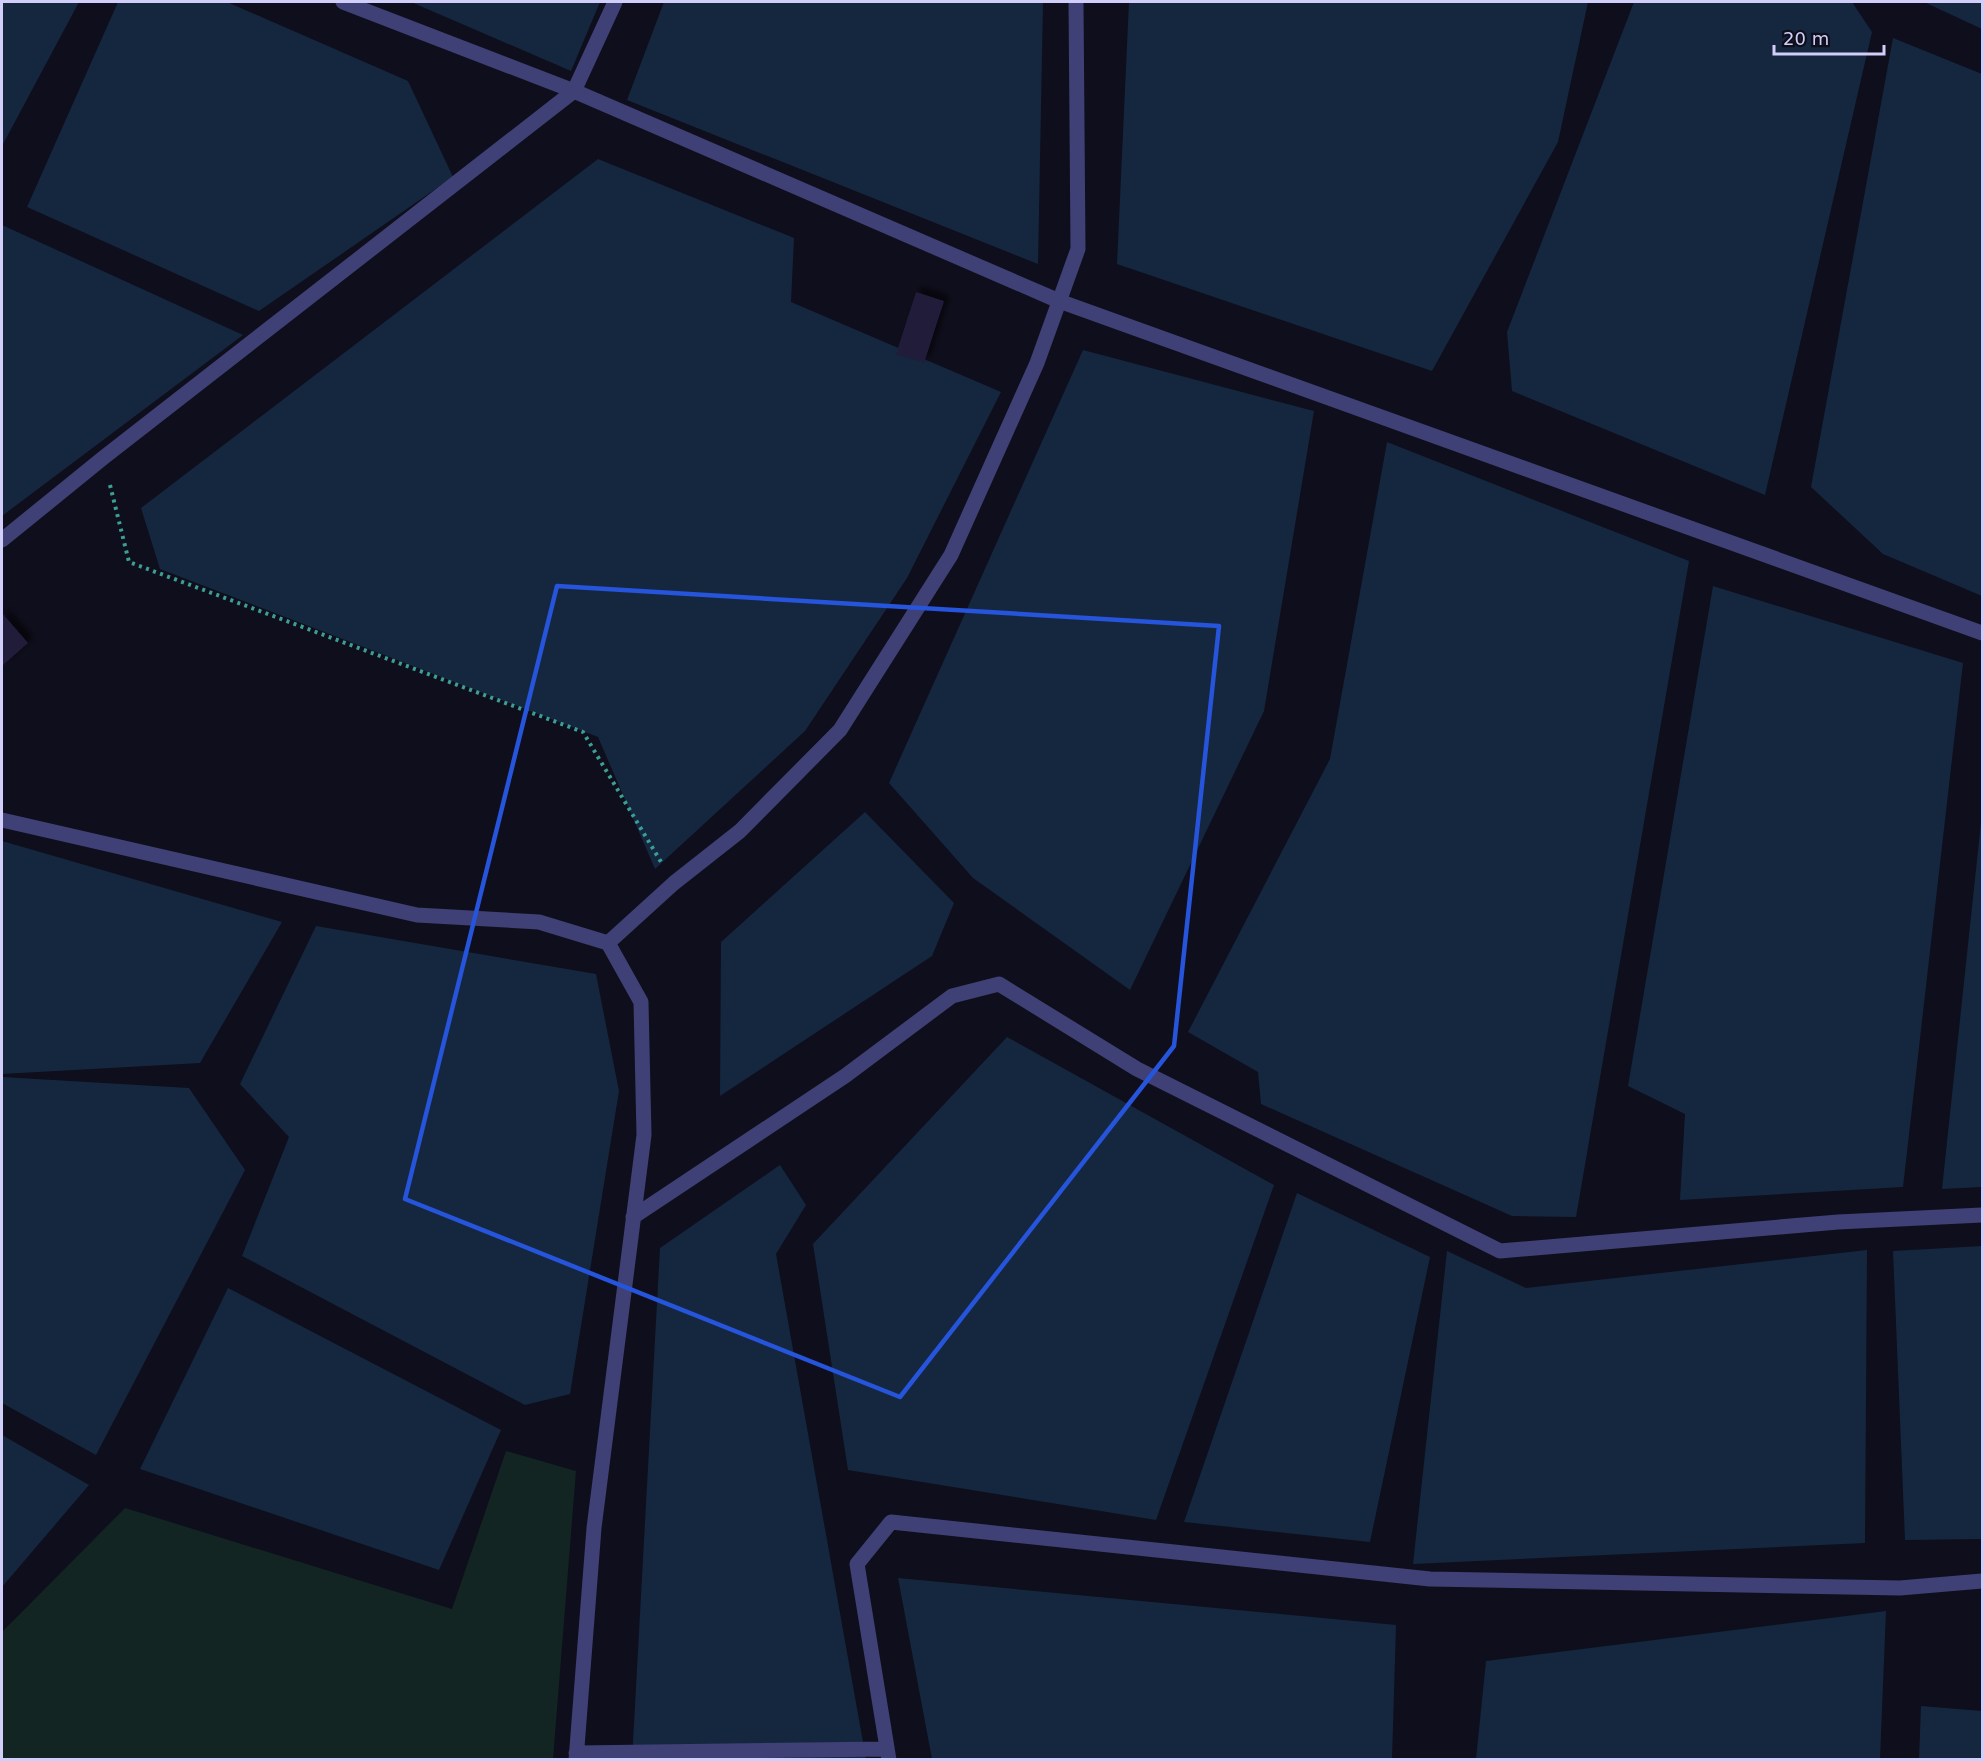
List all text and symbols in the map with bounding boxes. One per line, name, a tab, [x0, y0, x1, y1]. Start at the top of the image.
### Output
scale bar	[1774, 18, 1884, 56]
text: 20 m	[1783, 28, 1829, 49]

